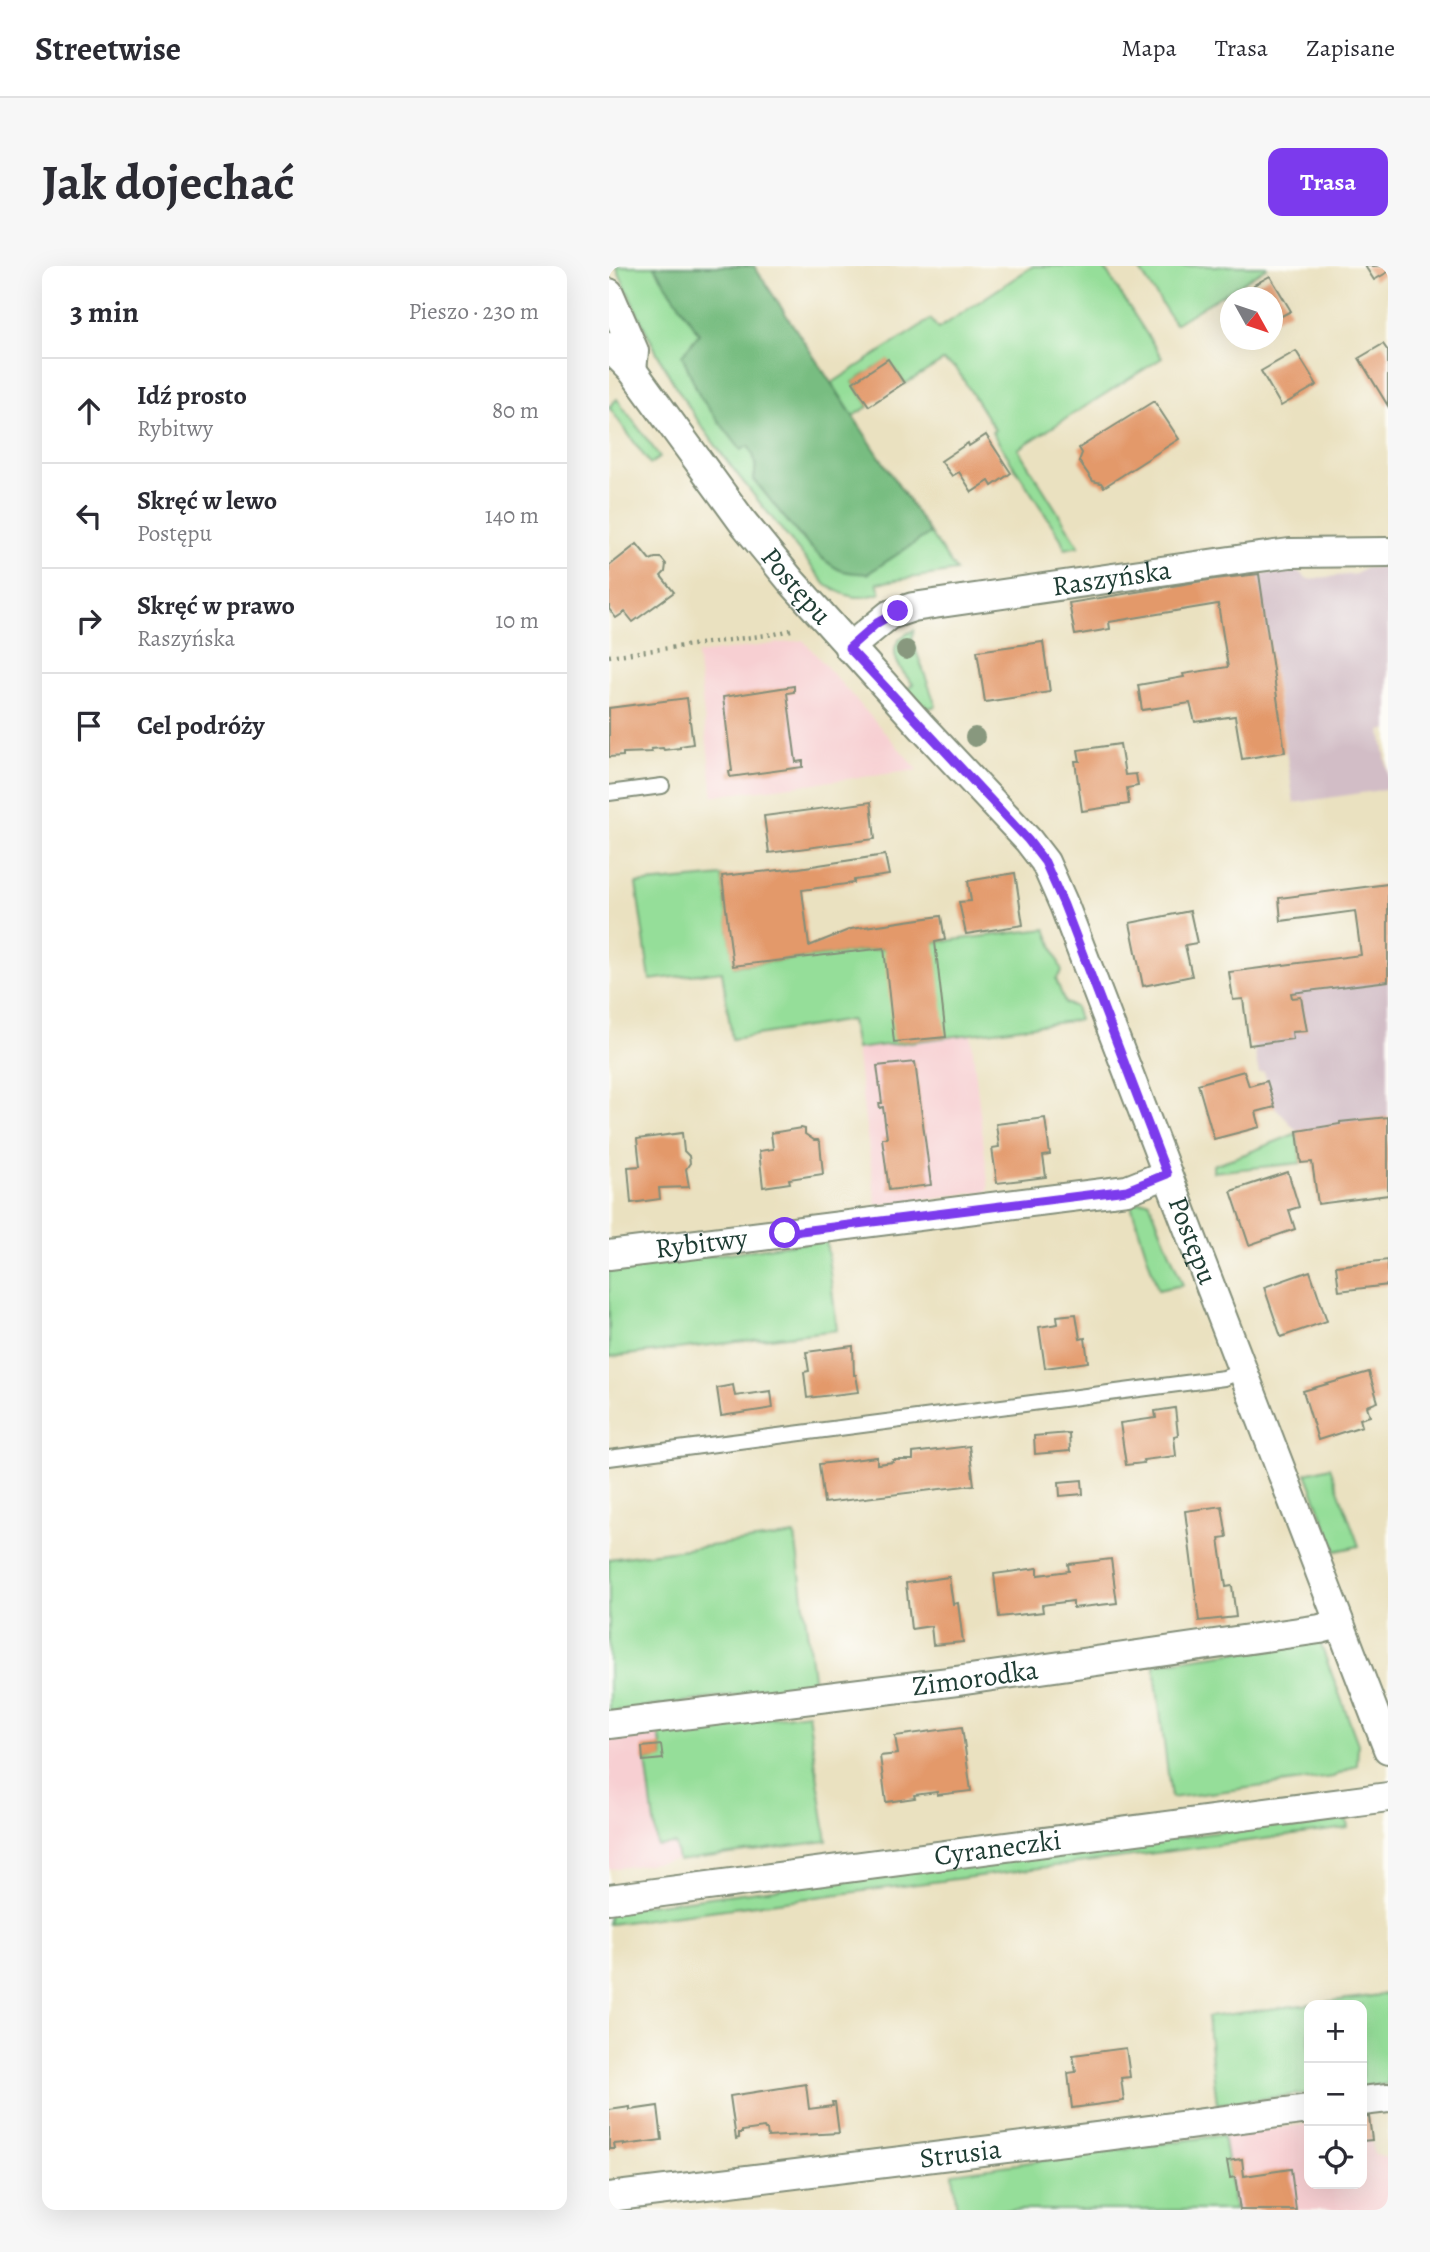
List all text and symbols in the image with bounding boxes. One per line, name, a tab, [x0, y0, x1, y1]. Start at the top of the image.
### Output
text: Streetwise	[35, 26, 181, 71]
text: Mapa	[1122, 32, 1177, 64]
text: Trasa	[1215, 32, 1268, 64]
text: Zapisane	[1306, 32, 1395, 64]
button: Trasa	[1268, 148, 1388, 216]
text: Jak dojechać	[42, 149, 295, 216]
north arrow	[1220, 287, 1283, 350]
text: 3 min	[70, 292, 139, 332]
text: Pieszo · 230 m	[408, 296, 539, 327]
text: Idź prosto	[137, 378, 247, 413]
icon: ahead	[70, 392, 108, 430]
text: 80 m	[492, 395, 539, 426]
text: Rybitwy	[137, 413, 213, 444]
text: Skręć w lewo	[137, 483, 277, 518]
icon: left	[70, 497, 108, 535]
text: 140 m	[485, 500, 539, 531]
text: Postępu	[137, 518, 212, 549]
street label: Postępu	[752, 539, 841, 634]
street label: Raszyńska	[1050, 551, 1174, 606]
text: Skręć w prawo	[137, 588, 295, 623]
route end	[882, 595, 913, 626]
icon: right	[70, 602, 108, 640]
text: 10 m	[495, 605, 539, 636]
text: Raszyńska	[137, 623, 235, 654]
icon: arrive	[70, 707, 108, 745]
text: Cel podróży	[137, 708, 265, 743]
street label: Postępu	[1159, 1191, 1227, 1291]
route start	[769, 1217, 800, 1248]
street label: Rybitwy	[653, 1219, 750, 1268]
street label: Zimorodka	[910, 1651, 1041, 1705]
street label: Cyraneczki	[932, 1821, 1063, 1875]
map controls	[1304, 2000, 1367, 2189]
button: +	[1304, 2000, 1367, 2063]
button: −	[1304, 2063, 1367, 2126]
button: locate	[1304, 2126, 1367, 2189]
street label: Strusia	[917, 2130, 1003, 2178]

